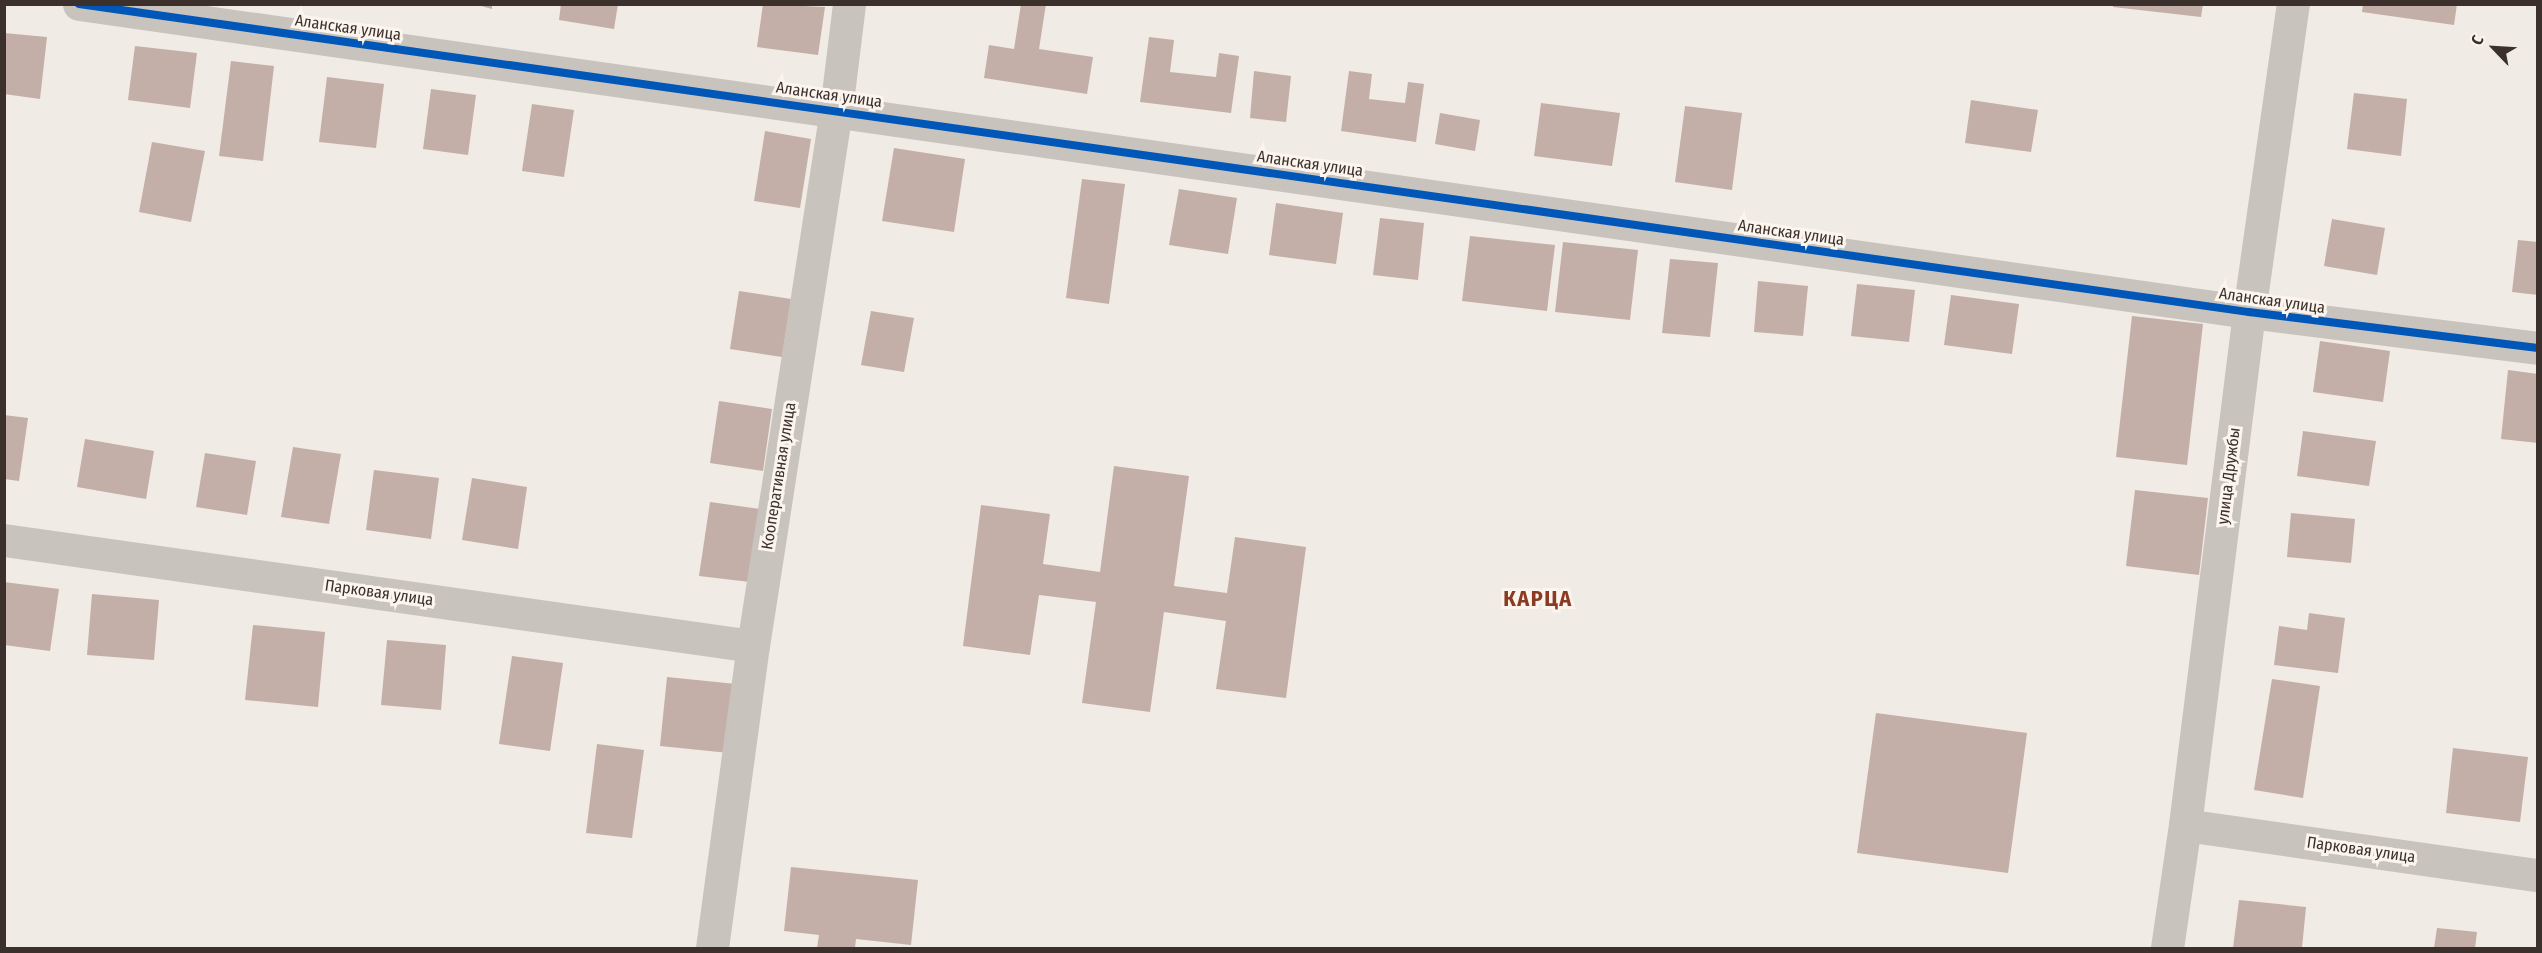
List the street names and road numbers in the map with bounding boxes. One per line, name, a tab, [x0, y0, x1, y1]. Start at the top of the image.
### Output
street label: Аланская улица	[294, 11, 402, 45]
street label: Аланская улица	[775, 78, 883, 112]
street label: Аланская улица	[1256, 147, 1364, 181]
street label: Аланская улица	[1737, 216, 1845, 250]
street label: Аланская улица	[2218, 284, 2326, 318]
street label: Кооперативная улица	[758, 401, 800, 551]
street label: улица Дружбы	[2214, 426, 2244, 526]
street label: Парковая улица	[324, 576, 434, 610]
street label: Парковая улица	[2306, 833, 2416, 867]

